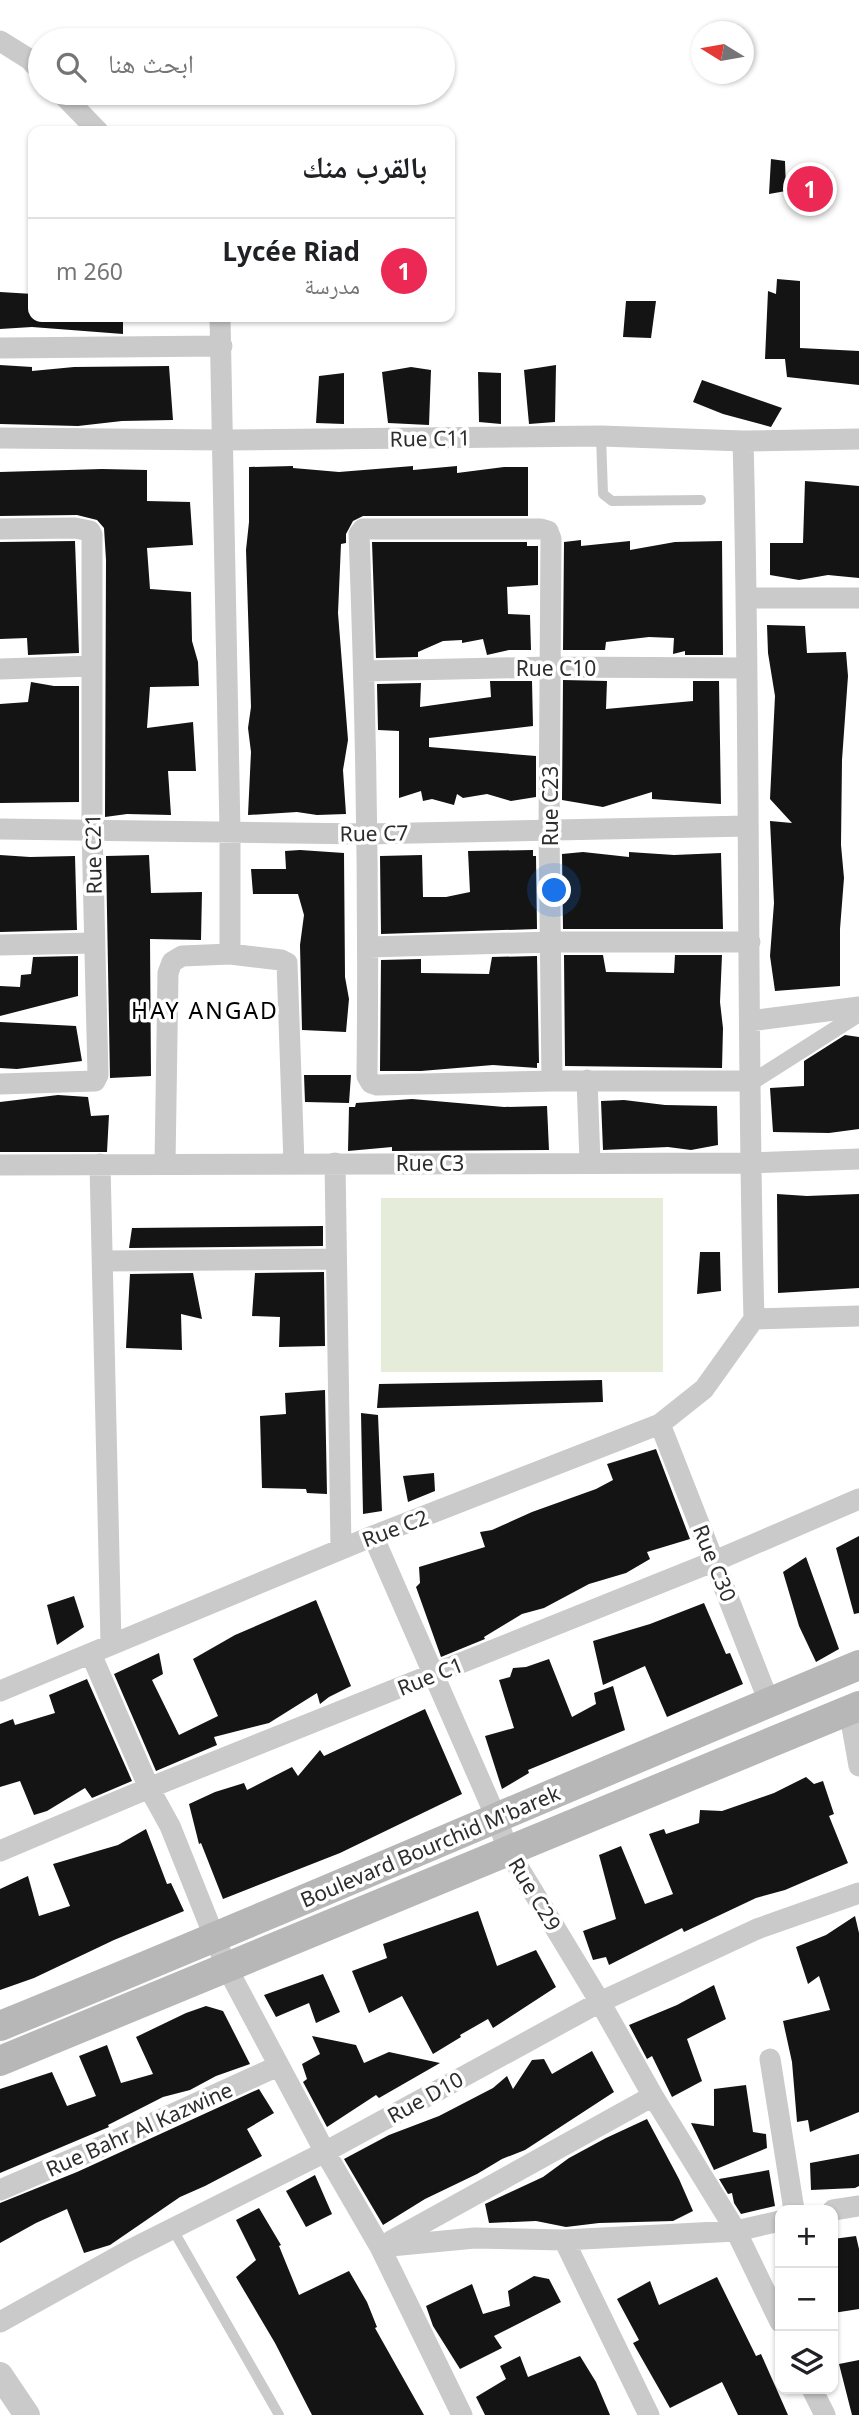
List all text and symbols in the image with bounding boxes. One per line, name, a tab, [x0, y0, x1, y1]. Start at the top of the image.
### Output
north arrow	[691, 21, 754, 84]
search box	[28, 28, 455, 105]
text: ابحث هنا	[108, 45, 194, 81]
icon: search	[52, 48, 90, 86]
text: بالقرب منك	[302, 146, 427, 187]
pin: 1	[787, 163, 833, 215]
text: Lycée Riad	[223, 233, 360, 269]
text: 260 m	[56, 255, 123, 287]
text: 1	[397, 255, 411, 287]
text: مدرسة	[304, 269, 360, 301]
street label: Rue C11	[389, 423, 471, 453]
street label: Rue C10	[516, 654, 596, 682]
street label: Rue C23	[536, 766, 564, 846]
street label: Rue C21	[78, 813, 108, 895]
street label: Rue C7	[339, 818, 409, 848]
your location	[537, 873, 571, 907]
district label: HAY ANGAD	[131, 994, 279, 1026]
street label: Rue C3	[396, 1149, 464, 1177]
street label: Rue C2	[358, 1503, 432, 1553]
street label: Rue C30	[687, 1520, 743, 1606]
street label: Rue C1	[393, 1650, 467, 1702]
street label: Boulevard Bourchid M'barek	[296, 1778, 565, 1913]
street label: Rue C29	[502, 1852, 568, 1936]
street label: Rue D10	[382, 2065, 468, 2129]
street label: Rue Bahr Al Kazwine	[41, 2075, 237, 2183]
map controls	[775, 2205, 838, 2394]
button: +	[775, 2205, 838, 2268]
button: −	[775, 2268, 838, 2331]
button: layers	[775, 2331, 838, 2394]

